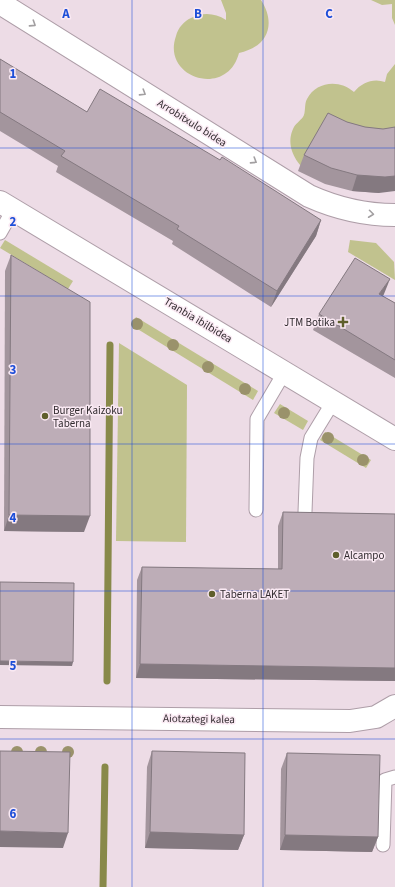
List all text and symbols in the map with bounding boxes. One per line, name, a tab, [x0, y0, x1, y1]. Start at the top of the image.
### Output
text: A	[61, 5, 70, 23]
text: B	[194, 5, 202, 23]
text: C	[325, 5, 333, 23]
one-way arrow	[29, 19, 36, 27]
text: 1	[10, 65, 17, 83]
one-way arrow	[139, 88, 146, 96]
street label: Arrobitxulo bidea	[154, 96, 230, 150]
one-way arrow	[250, 157, 257, 164]
one-way arrow	[368, 209, 374, 218]
text: 2	[10, 213, 17, 231]
street label: Tranbia ibilbidea	[161, 294, 235, 346]
place label: JTM Botika	[284, 315, 335, 330]
marker: JTM Botika	[338, 317, 348, 327]
text: 3	[10, 361, 17, 379]
place label: Burger Kaizoku Taberna	[53, 403, 122, 431]
marker: Burger Kaizoku Taberna	[40, 411, 50, 421]
text: 4	[10, 509, 17, 527]
place label: Alcampo	[344, 548, 384, 563]
marker: Alcampo	[331, 550, 341, 560]
place label: Taberna LAKET	[220, 587, 289, 602]
marker: Taberna LAKET	[207, 589, 217, 599]
text: 5	[10, 657, 17, 675]
street label: Aiotzategi kalea	[163, 711, 235, 727]
text: 6	[10, 805, 17, 823]

